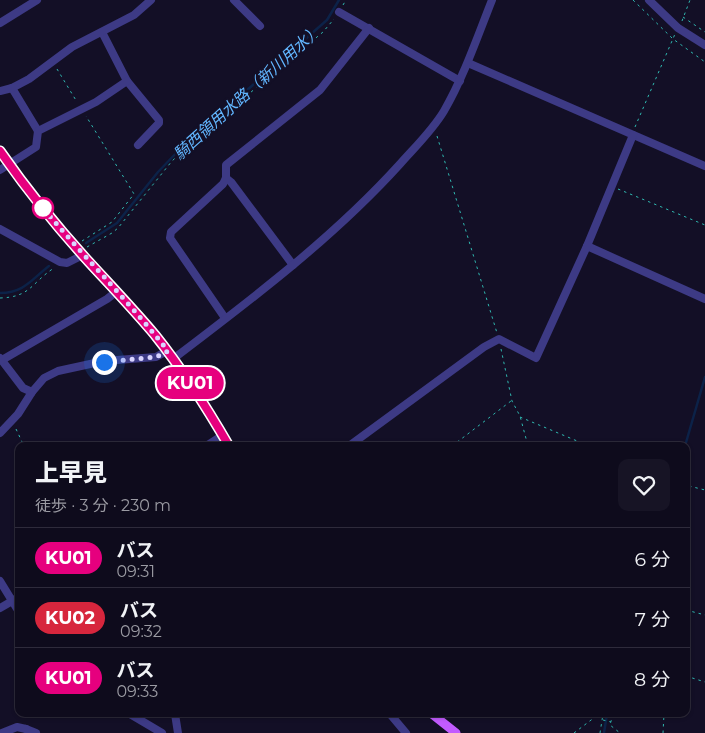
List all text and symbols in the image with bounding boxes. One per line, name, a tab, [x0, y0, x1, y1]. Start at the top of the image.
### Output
water label: 騎西領用水路（新川用水）	[170, 21, 325, 164]
unlabelled marker	[32, 197, 54, 219]
your location	[92, 350, 117, 375]
line badge: KU01	[155, 367, 225, 399]
text: KU01	[167, 372, 213, 394]
text: 上早見	[35, 458, 107, 487]
button: heart	[618, 459, 670, 511]
text: 徒歩 · 3 分 · 230 m	[35, 496, 171, 515]
text: バス	[117, 539, 155, 562]
text: KU01	[45, 547, 92, 569]
text: 6 分	[634, 548, 670, 571]
text: 09:31	[117, 562, 155, 581]
text: バス	[120, 599, 158, 622]
text: KU02	[45, 607, 95, 629]
text: 7 分	[635, 608, 670, 631]
text: 09:32	[120, 622, 162, 641]
text: バス	[117, 659, 155, 682]
text: KU01	[45, 667, 92, 689]
text: 8 分	[634, 668, 670, 691]
text: 09:33	[117, 682, 158, 701]

